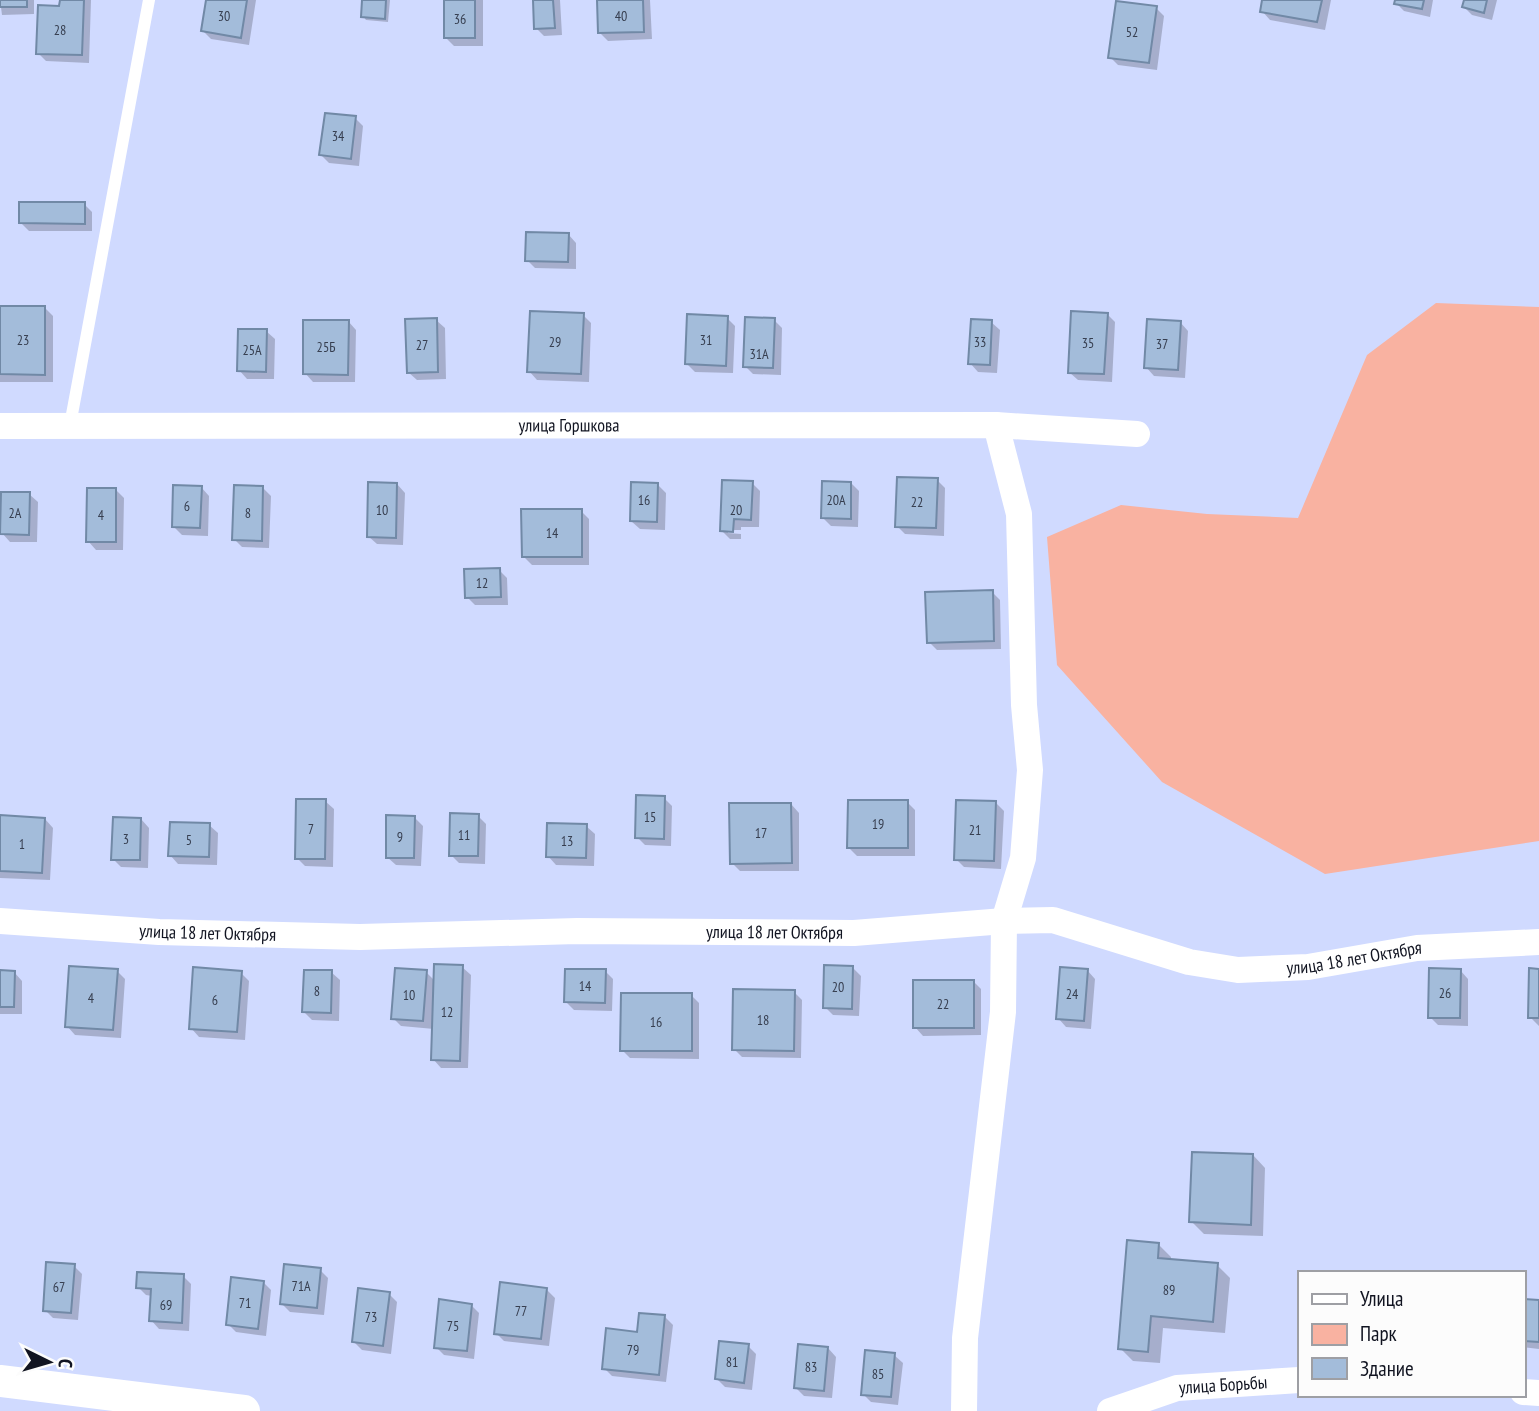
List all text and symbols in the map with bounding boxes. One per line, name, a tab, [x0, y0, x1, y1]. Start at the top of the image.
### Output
house number: 30	[218, 7, 230, 25]
house number: 40	[615, 7, 627, 25]
house number: 36	[454, 10, 466, 28]
house number: 28	[54, 21, 66, 39]
house number: 52	[1126, 23, 1138, 41]
house number: 34	[332, 127, 345, 145]
house number: 23	[17, 331, 29, 349]
house number: 31	[700, 331, 712, 349]
house number: 29	[549, 333, 561, 351]
house number: 33	[974, 333, 986, 351]
house number: 35	[1082, 334, 1094, 352]
house number: 37	[1156, 335, 1168, 353]
house number: 27	[416, 336, 428, 354]
house number: 25Б	[317, 338, 335, 356]
house number: 25А	[242, 341, 262, 359]
house number: 31А	[749, 345, 769, 363]
street label: улица Горшкова	[518, 413, 620, 436]
house number: 16	[638, 491, 650, 509]
house number: 20А	[826, 491, 846, 509]
house number: 22	[911, 493, 923, 511]
house number: 6	[184, 497, 190, 515]
house number: 10	[376, 501, 388, 519]
house number: 20	[730, 501, 742, 519]
house number: 2А	[9, 504, 22, 522]
house number: 8	[245, 504, 251, 522]
house number: 4	[98, 506, 105, 524]
house number: 14	[546, 524, 559, 542]
house number: 12	[476, 574, 488, 592]
house number: 15	[644, 808, 656, 826]
house number: 19	[872, 815, 884, 833]
house number: 7	[308, 820, 314, 838]
house number: 21	[969, 821, 981, 839]
house number: 17	[755, 824, 767, 842]
house number: 11	[458, 826, 470, 844]
house number: 9	[397, 828, 403, 846]
house number: 3	[123, 830, 129, 848]
house number: 5	[186, 831, 192, 849]
house number: 13	[561, 832, 573, 850]
house number: 1	[19, 835, 25, 853]
street label: улица 18 лет Октября	[138, 919, 276, 946]
street label: улица 18 лет Октября	[706, 920, 843, 944]
street label: улица 18 лет Октября	[1286, 936, 1422, 979]
house number: 14	[579, 977, 592, 995]
house number: 20	[832, 978, 844, 996]
house number: 8	[314, 982, 320, 1000]
house number: 26	[1439, 984, 1451, 1002]
house number: 24	[1066, 985, 1079, 1003]
house number: 10	[403, 986, 415, 1004]
house number: 4	[88, 989, 95, 1007]
house number: 6	[212, 991, 218, 1009]
house number: 22	[937, 995, 949, 1013]
house number: 12	[441, 1003, 453, 1021]
house number: 18	[757, 1011, 769, 1029]
house number: 16	[650, 1013, 662, 1031]
legend	[1298, 1271, 1525, 1397]
house number: 71А	[291, 1277, 311, 1295]
house number: 67	[53, 1278, 65, 1296]
house number: 89	[1163, 1281, 1175, 1299]
text: Улица	[1360, 1285, 1403, 1312]
house number: 71	[239, 1294, 251, 1312]
house number: 69	[160, 1296, 172, 1314]
house number: 77	[515, 1302, 527, 1320]
house number: 73	[365, 1308, 377, 1326]
house number: 75	[447, 1317, 459, 1335]
text: Парк	[1360, 1320, 1397, 1347]
north arrow	[14, 1327, 84, 1397]
house number: 79	[627, 1341, 639, 1359]
house number: 81	[726, 1353, 738, 1371]
text: Здание	[1360, 1355, 1414, 1382]
text: С	[54, 1358, 78, 1369]
house number: 83	[805, 1358, 817, 1376]
house number: 85	[872, 1365, 884, 1383]
street label: улица Борьбы	[1178, 1370, 1268, 1399]

